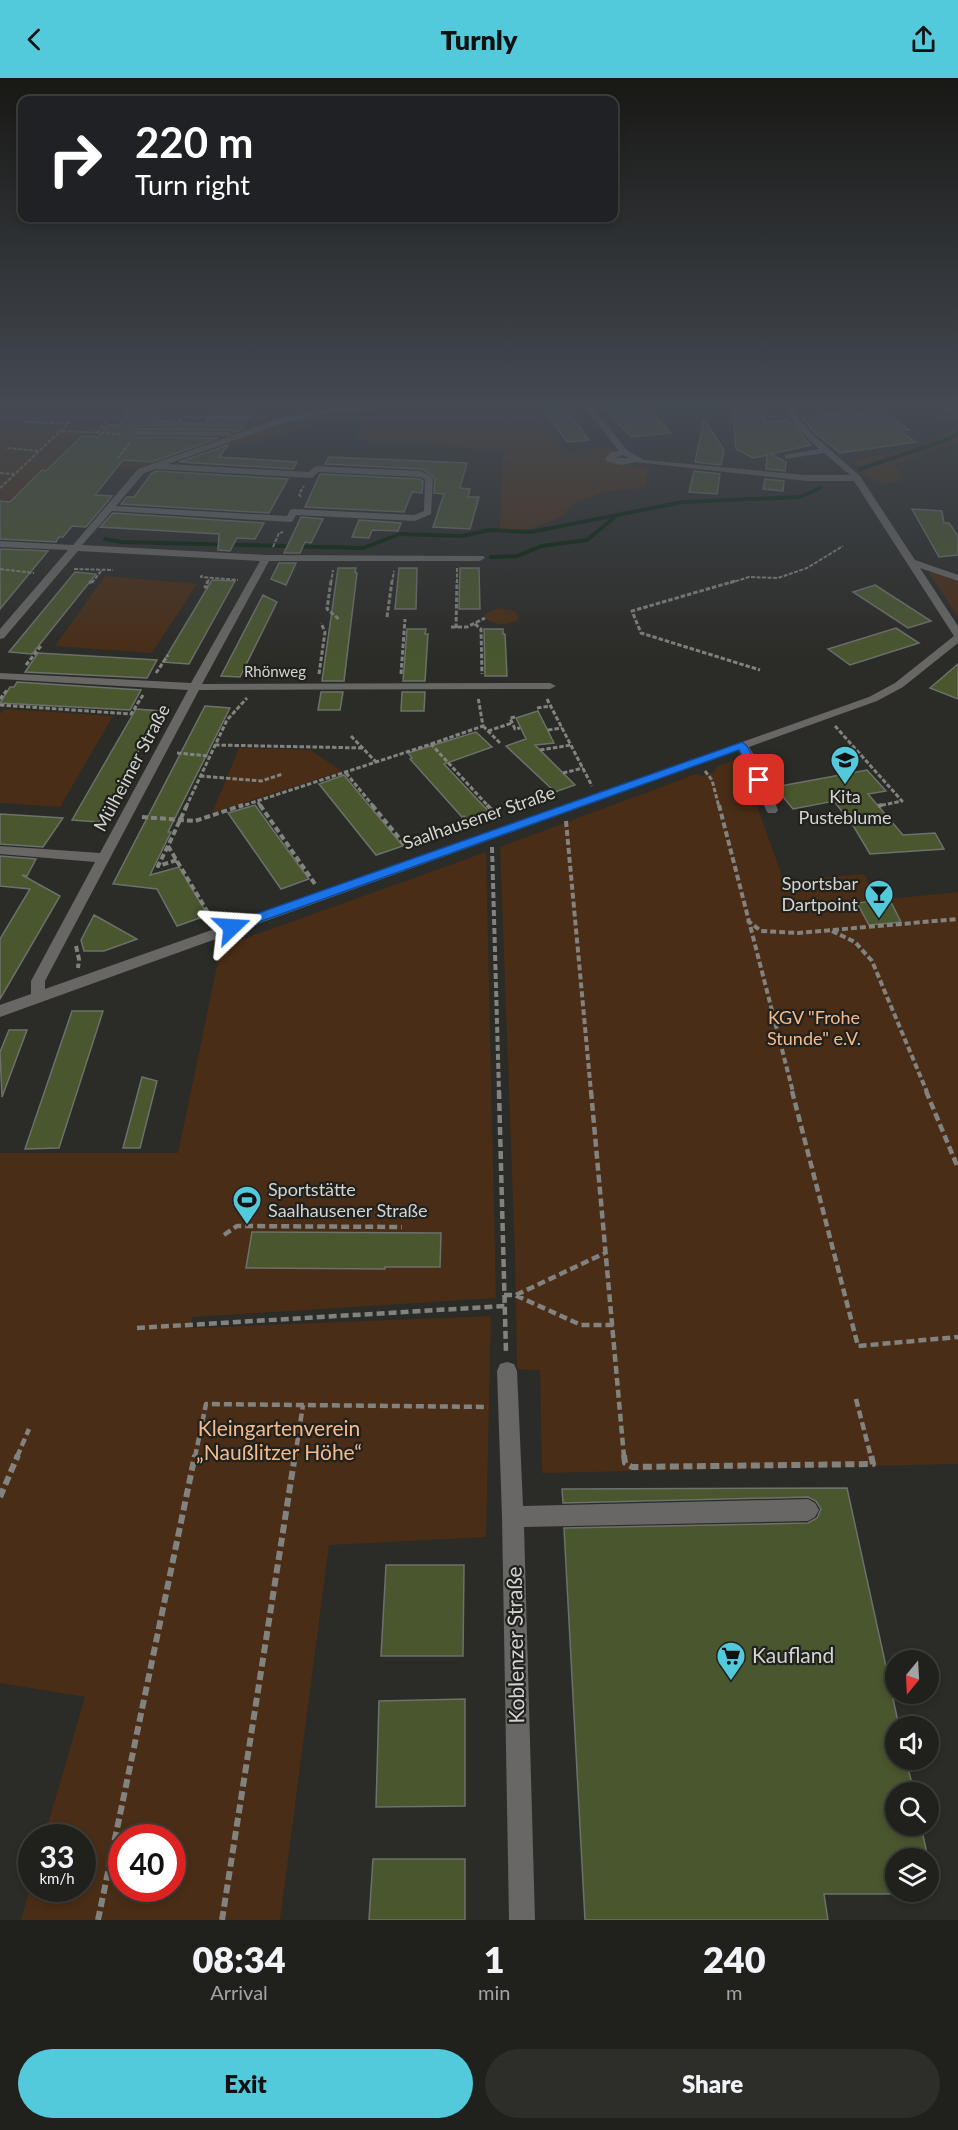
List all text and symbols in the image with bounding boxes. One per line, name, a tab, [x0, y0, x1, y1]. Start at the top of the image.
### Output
icon: back	[18, 23, 51, 56]
text: Turnly	[441, 23, 517, 56]
icon: share	[907, 23, 940, 56]
text: 220 m	[135, 117, 253, 167]
icon: right	[36, 120, 114, 198]
text: Turn right	[135, 168, 250, 201]
street label: Rhönweg	[244, 662, 306, 680]
street label: Mülheimer Straße	[88, 700, 174, 835]
school or university icon: Kita Pusteblume	[829, 744, 861, 786]
pin	[733, 754, 784, 805]
icon: arrive	[742, 763, 775, 796]
street label: Saalhausener Straße	[400, 781, 558, 853]
place label: Kita Pusteblume	[798, 785, 892, 828]
place label: Sportsbar Dartpoint	[782, 872, 859, 915]
bar icon: Sportsbar Dartpoint	[863, 878, 895, 920]
position arrow	[200, 895, 264, 959]
park label: KGV "Frohe Stunde" e.V.	[767, 1006, 861, 1049]
place label: Sportstätte Saalhausener Straße	[268, 1178, 428, 1221]
sports icon: Sportstätte Saalhausener Straße	[231, 1184, 263, 1226]
park label: Kleingartenverein „Naußlitzer Höhe“	[196, 1415, 362, 1464]
street label: Koblenzer Straße	[501, 1566, 528, 1724]
supermarket icon: Kaufland	[715, 1640, 747, 1682]
place label: Kaufland	[752, 1642, 834, 1667]
north arrow	[885, 1650, 939, 1704]
map controls	[885, 1650, 939, 1902]
button: sound	[885, 1716, 939, 1770]
button: search	[885, 1782, 939, 1836]
speed limit sign: 40	[108, 1824, 186, 1902]
text: 33	[40, 1838, 74, 1874]
button: layers	[885, 1848, 939, 1902]
text: km/h	[39, 1869, 75, 1887]
text: 08:34	[192, 1937, 286, 1981]
text: 1	[484, 1937, 505, 1981]
text: 240	[703, 1937, 766, 1981]
text: Arrival	[210, 1980, 268, 2004]
text: min	[478, 1980, 510, 2004]
text: m	[726, 1980, 742, 2004]
button: Exit	[18, 2049, 473, 2118]
button: Share	[485, 2049, 940, 2118]

